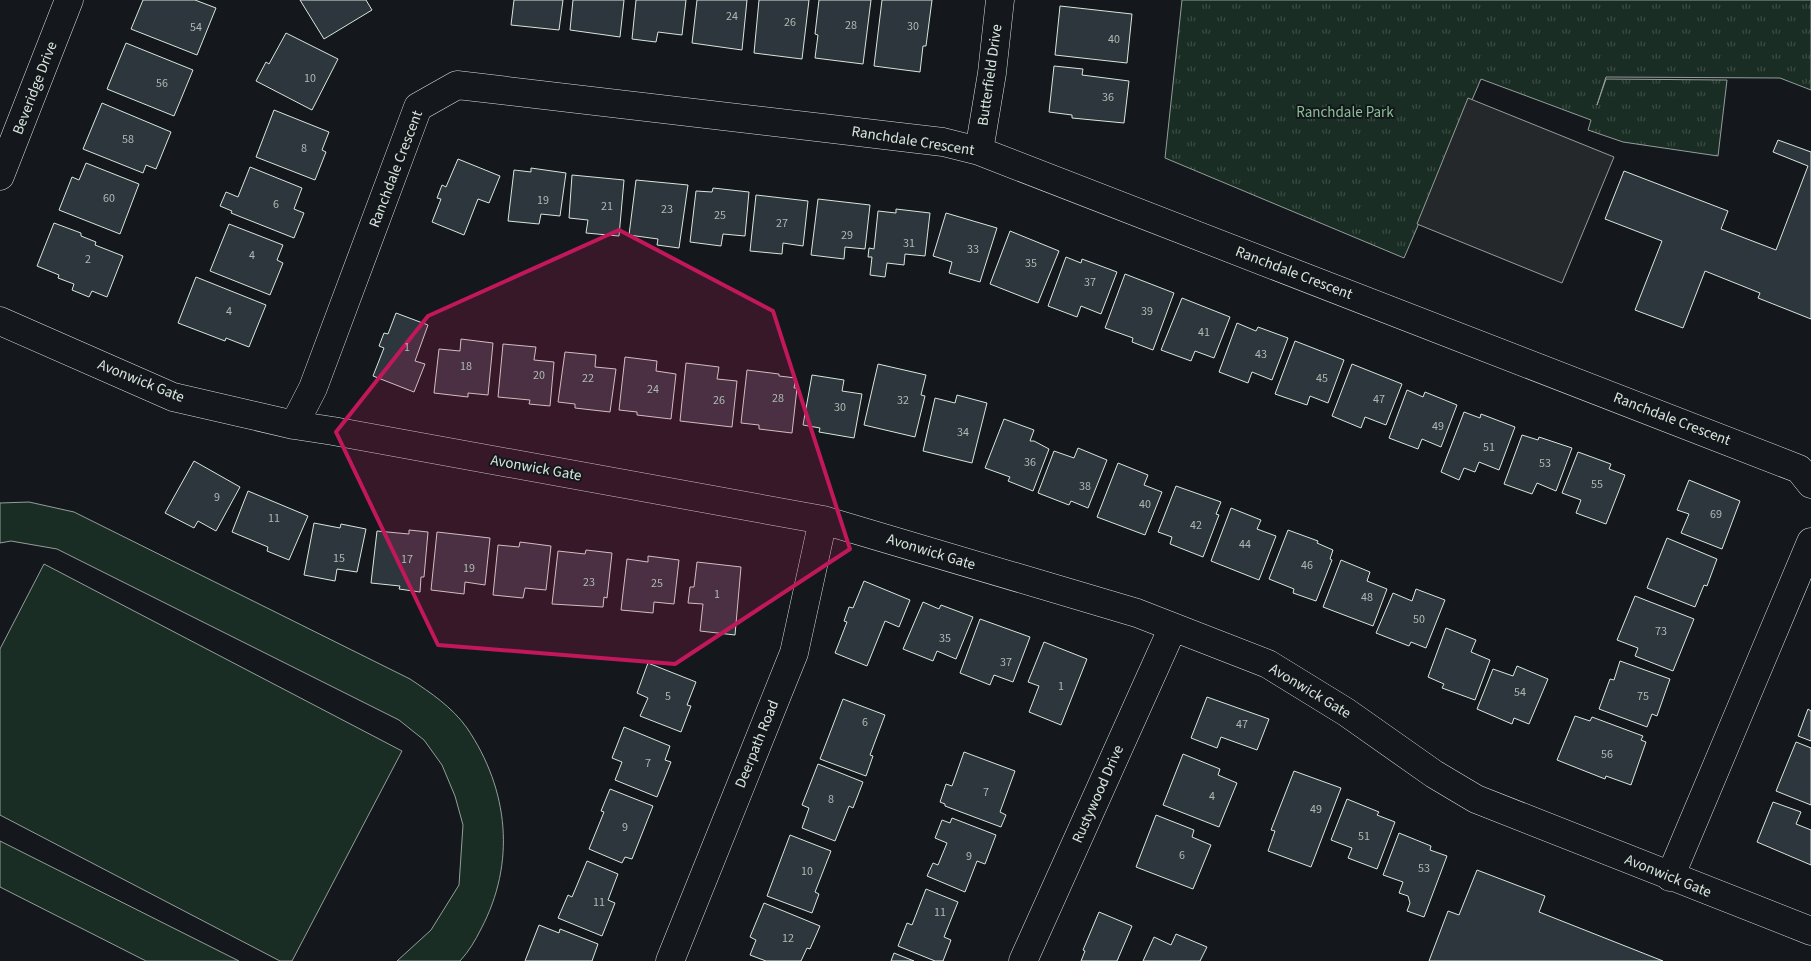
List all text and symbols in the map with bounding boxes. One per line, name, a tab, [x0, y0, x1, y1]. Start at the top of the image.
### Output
house number: 24	[726, 8, 738, 25]
house number: 26	[784, 14, 796, 31]
house number: 28	[845, 17, 857, 34]
house number: 30	[907, 18, 919, 35]
house number: 54	[190, 19, 202, 36]
street label: Butterfield Drive	[972, 23, 1008, 127]
house number: 40	[1108, 31, 1120, 48]
street label: Beveridge Drive	[8, 38, 62, 138]
house number: 10	[304, 70, 316, 87]
house number: 56	[156, 75, 168, 92]
house number: 36	[1102, 89, 1114, 106]
park label: Ranchdale Park	[1296, 102, 1394, 123]
street label: Ranchdale Crescent	[364, 107, 428, 231]
street label: Ranchdale Crescent	[850, 121, 976, 161]
house number: 58	[122, 131, 134, 148]
house number: 8	[301, 140, 307, 157]
house number: 60	[103, 190, 115, 207]
house number: 19	[537, 192, 549, 209]
house number: 6	[273, 196, 279, 213]
house number: 21	[601, 198, 613, 215]
house number: 23	[661, 201, 673, 218]
house number: 25	[714, 207, 726, 224]
house number: 27	[776, 215, 788, 232]
house number: 29	[841, 227, 853, 244]
house number: 31	[903, 235, 915, 252]
house number: 33	[967, 241, 979, 258]
street label: Ranchdale Crescent	[1232, 241, 1356, 305]
house number: 4	[249, 247, 255, 264]
house number: 2	[85, 251, 91, 268]
house number: 35	[1025, 255, 1037, 272]
house number: 37	[1084, 274, 1096, 291]
house number: 4	[226, 303, 232, 320]
house number: 39	[1141, 303, 1153, 320]
house number: 41	[1198, 324, 1210, 341]
house number: 1	[404, 339, 410, 356]
house number: 43	[1255, 346, 1267, 363]
street label: Avonwick Gate	[94, 354, 188, 408]
house number: 18	[460, 358, 472, 375]
house number: 20	[533, 367, 545, 384]
house number: 22	[582, 370, 594, 387]
house number: 45	[1316, 370, 1328, 387]
house number: 24	[647, 381, 659, 398]
street label: Ranchdale Crescent	[1610, 387, 1734, 451]
house number: 28	[772, 390, 784, 407]
house number: 47	[1373, 391, 1385, 408]
house number: 26	[713, 392, 725, 409]
house number: 32	[897, 392, 909, 409]
house number: 30	[834, 399, 846, 416]
house number: 49	[1432, 418, 1444, 435]
house number: 34	[957, 424, 969, 441]
house number: 51	[1483, 439, 1495, 456]
street label: Avonwick Gate	[489, 450, 583, 486]
house number: 36	[1024, 454, 1036, 471]
house number: 53	[1539, 455, 1551, 472]
house number: 55	[1591, 476, 1603, 493]
house number: 38	[1079, 478, 1091, 495]
house number: 9	[214, 489, 220, 506]
house number: 40	[1139, 496, 1151, 513]
house number: 69	[1710, 506, 1722, 523]
house number: 11	[268, 510, 280, 527]
house number: 42	[1190, 517, 1202, 534]
street label: Avonwick Gate	[884, 529, 978, 575]
house number: 44	[1239, 536, 1251, 553]
house number: 15	[333, 550, 345, 567]
house number: 17	[401, 551, 413, 568]
house number: 46	[1301, 557, 1313, 574]
house number: 19	[463, 560, 475, 577]
house number: 23	[583, 574, 595, 591]
house number: 25	[651, 575, 663, 592]
house number: 1	[714, 586, 720, 603]
house number: 48	[1361, 589, 1373, 606]
house number: 50	[1413, 611, 1425, 628]
house number: 73	[1655, 623, 1667, 640]
house number: 35	[939, 630, 951, 647]
house number: 37	[1000, 654, 1012, 671]
street label: Avonwick Gate	[1265, 658, 1355, 724]
house number: 1	[1058, 678, 1064, 695]
house number: 54	[1514, 684, 1526, 701]
house number: 5	[665, 688, 671, 705]
house number: 75	[1637, 688, 1649, 705]
street label: Deerpath Road	[730, 697, 784, 791]
house number: 6	[862, 714, 868, 731]
house number: 47	[1236, 716, 1248, 733]
street label: Rustywood Drive	[1067, 741, 1129, 847]
house number: 56	[1601, 746, 1613, 763]
house number: 7	[645, 755, 651, 772]
house number: 7	[983, 784, 989, 801]
house number: 4	[1209, 788, 1215, 805]
house number: 8	[828, 791, 834, 808]
house number: 49	[1310, 801, 1322, 818]
house number: 9	[622, 819, 628, 836]
house number: 51	[1358, 828, 1370, 845]
house number: 6	[1179, 847, 1185, 864]
house number: 9	[966, 848, 972, 865]
street label: Avonwick Gate	[1621, 849, 1715, 903]
house number: 53	[1418, 860, 1430, 877]
house number: 10	[801, 863, 813, 880]
house number: 11	[593, 894, 605, 911]
house number: 11	[934, 904, 946, 921]
house number: 12	[782, 930, 794, 947]

